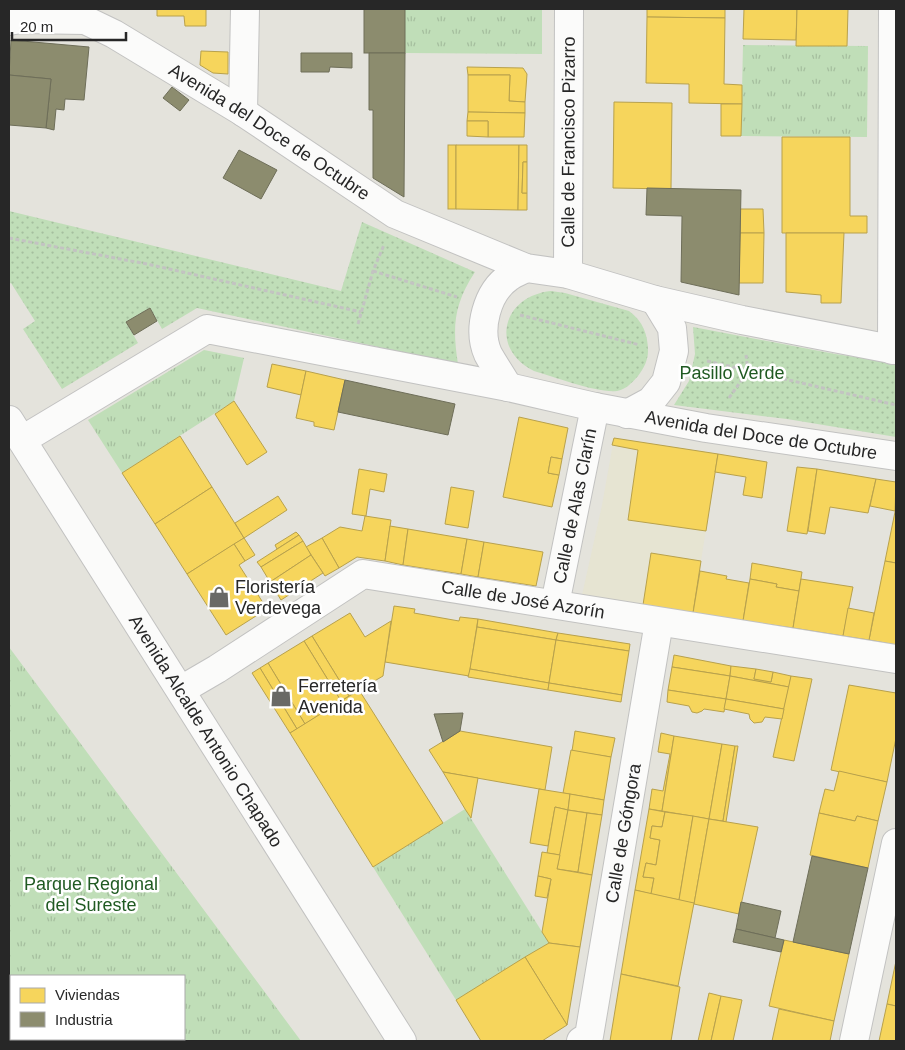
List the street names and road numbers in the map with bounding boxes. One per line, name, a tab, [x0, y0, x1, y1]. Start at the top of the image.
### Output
street label: Calle de Francisco Pizarro	[558, 36, 579, 248]
street label: Avenida del Doce de Octubre	[165, 60, 373, 204]
street label: Avenida del Doce de Octubre	[643, 407, 879, 463]
street label: Calle de Alas Clarín	[549, 426, 600, 586]
street label: Calle de José Azorín	[440, 577, 606, 622]
street label: Avenida Alcalde Antonio Chapado	[125, 611, 287, 851]
street label: Calle de Góngora	[602, 761, 645, 905]

